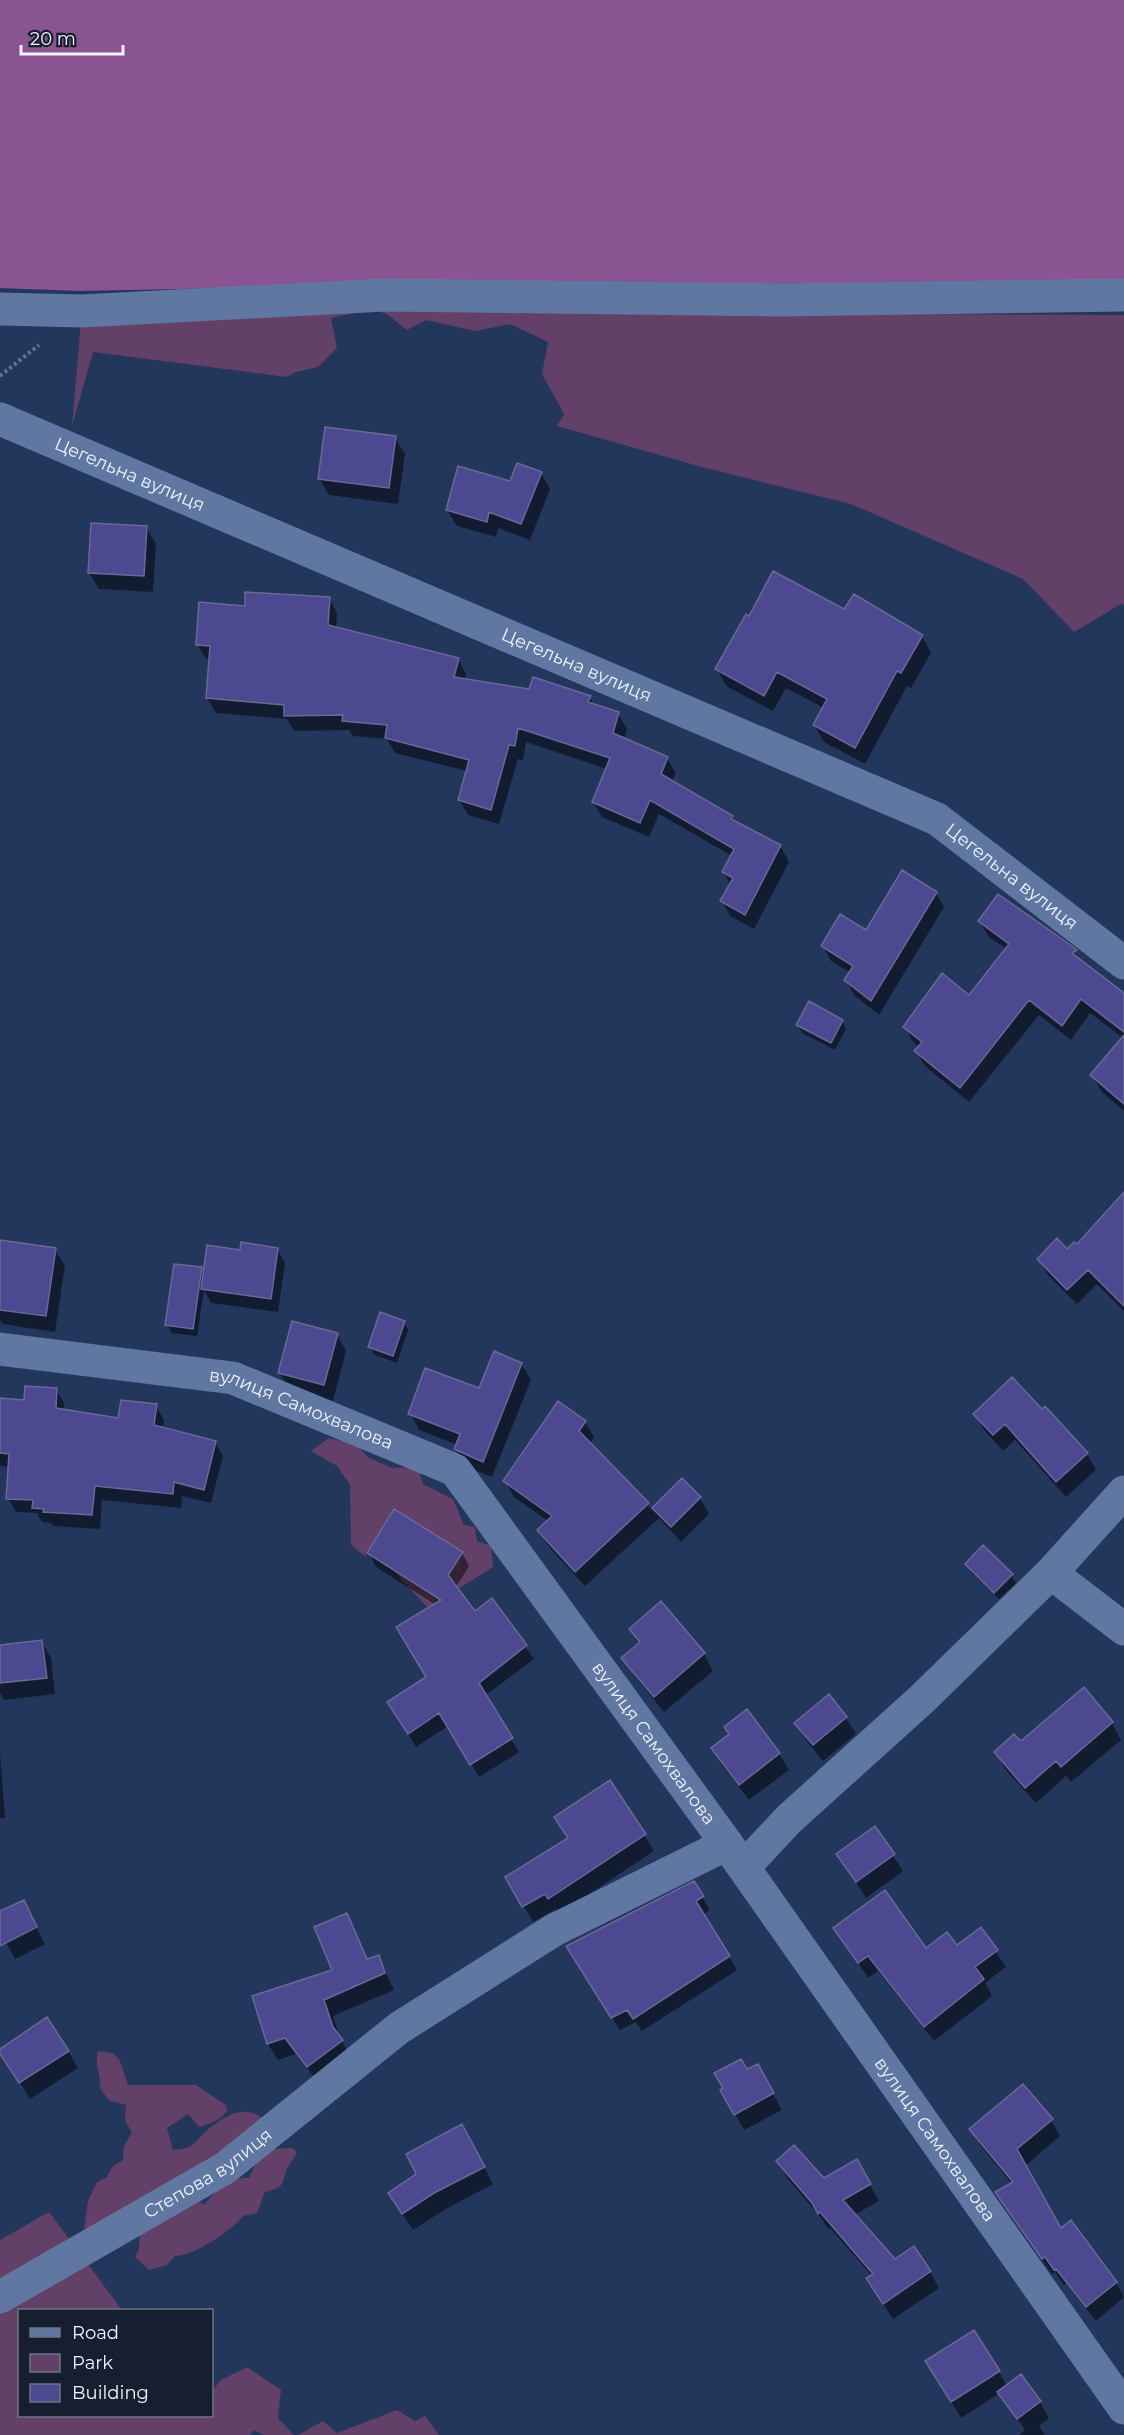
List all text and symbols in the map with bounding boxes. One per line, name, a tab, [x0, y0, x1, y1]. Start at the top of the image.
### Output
scale bar	[21, 18, 123, 56]
text: 20 m	[30, 28, 76, 50]
street label: Цегельна вулиця	[51, 433, 208, 516]
street label: Цегельна вулиця	[498, 623, 655, 707]
street label: Цегельна вулиця	[941, 819, 1082, 934]
street label: вулиця Самохвалова	[208, 1364, 396, 1454]
street label: вулиця Самохвалова	[587, 1657, 720, 1829]
street label: вулиця Самохвалова	[870, 2053, 1001, 2226]
street label: Степова вулиця	[140, 2124, 277, 2223]
legend	[18, 2309, 213, 2417]
text: Road	[72, 2322, 119, 2344]
text: Park	[72, 2352, 113, 2374]
text: Building	[72, 2382, 149, 2404]

